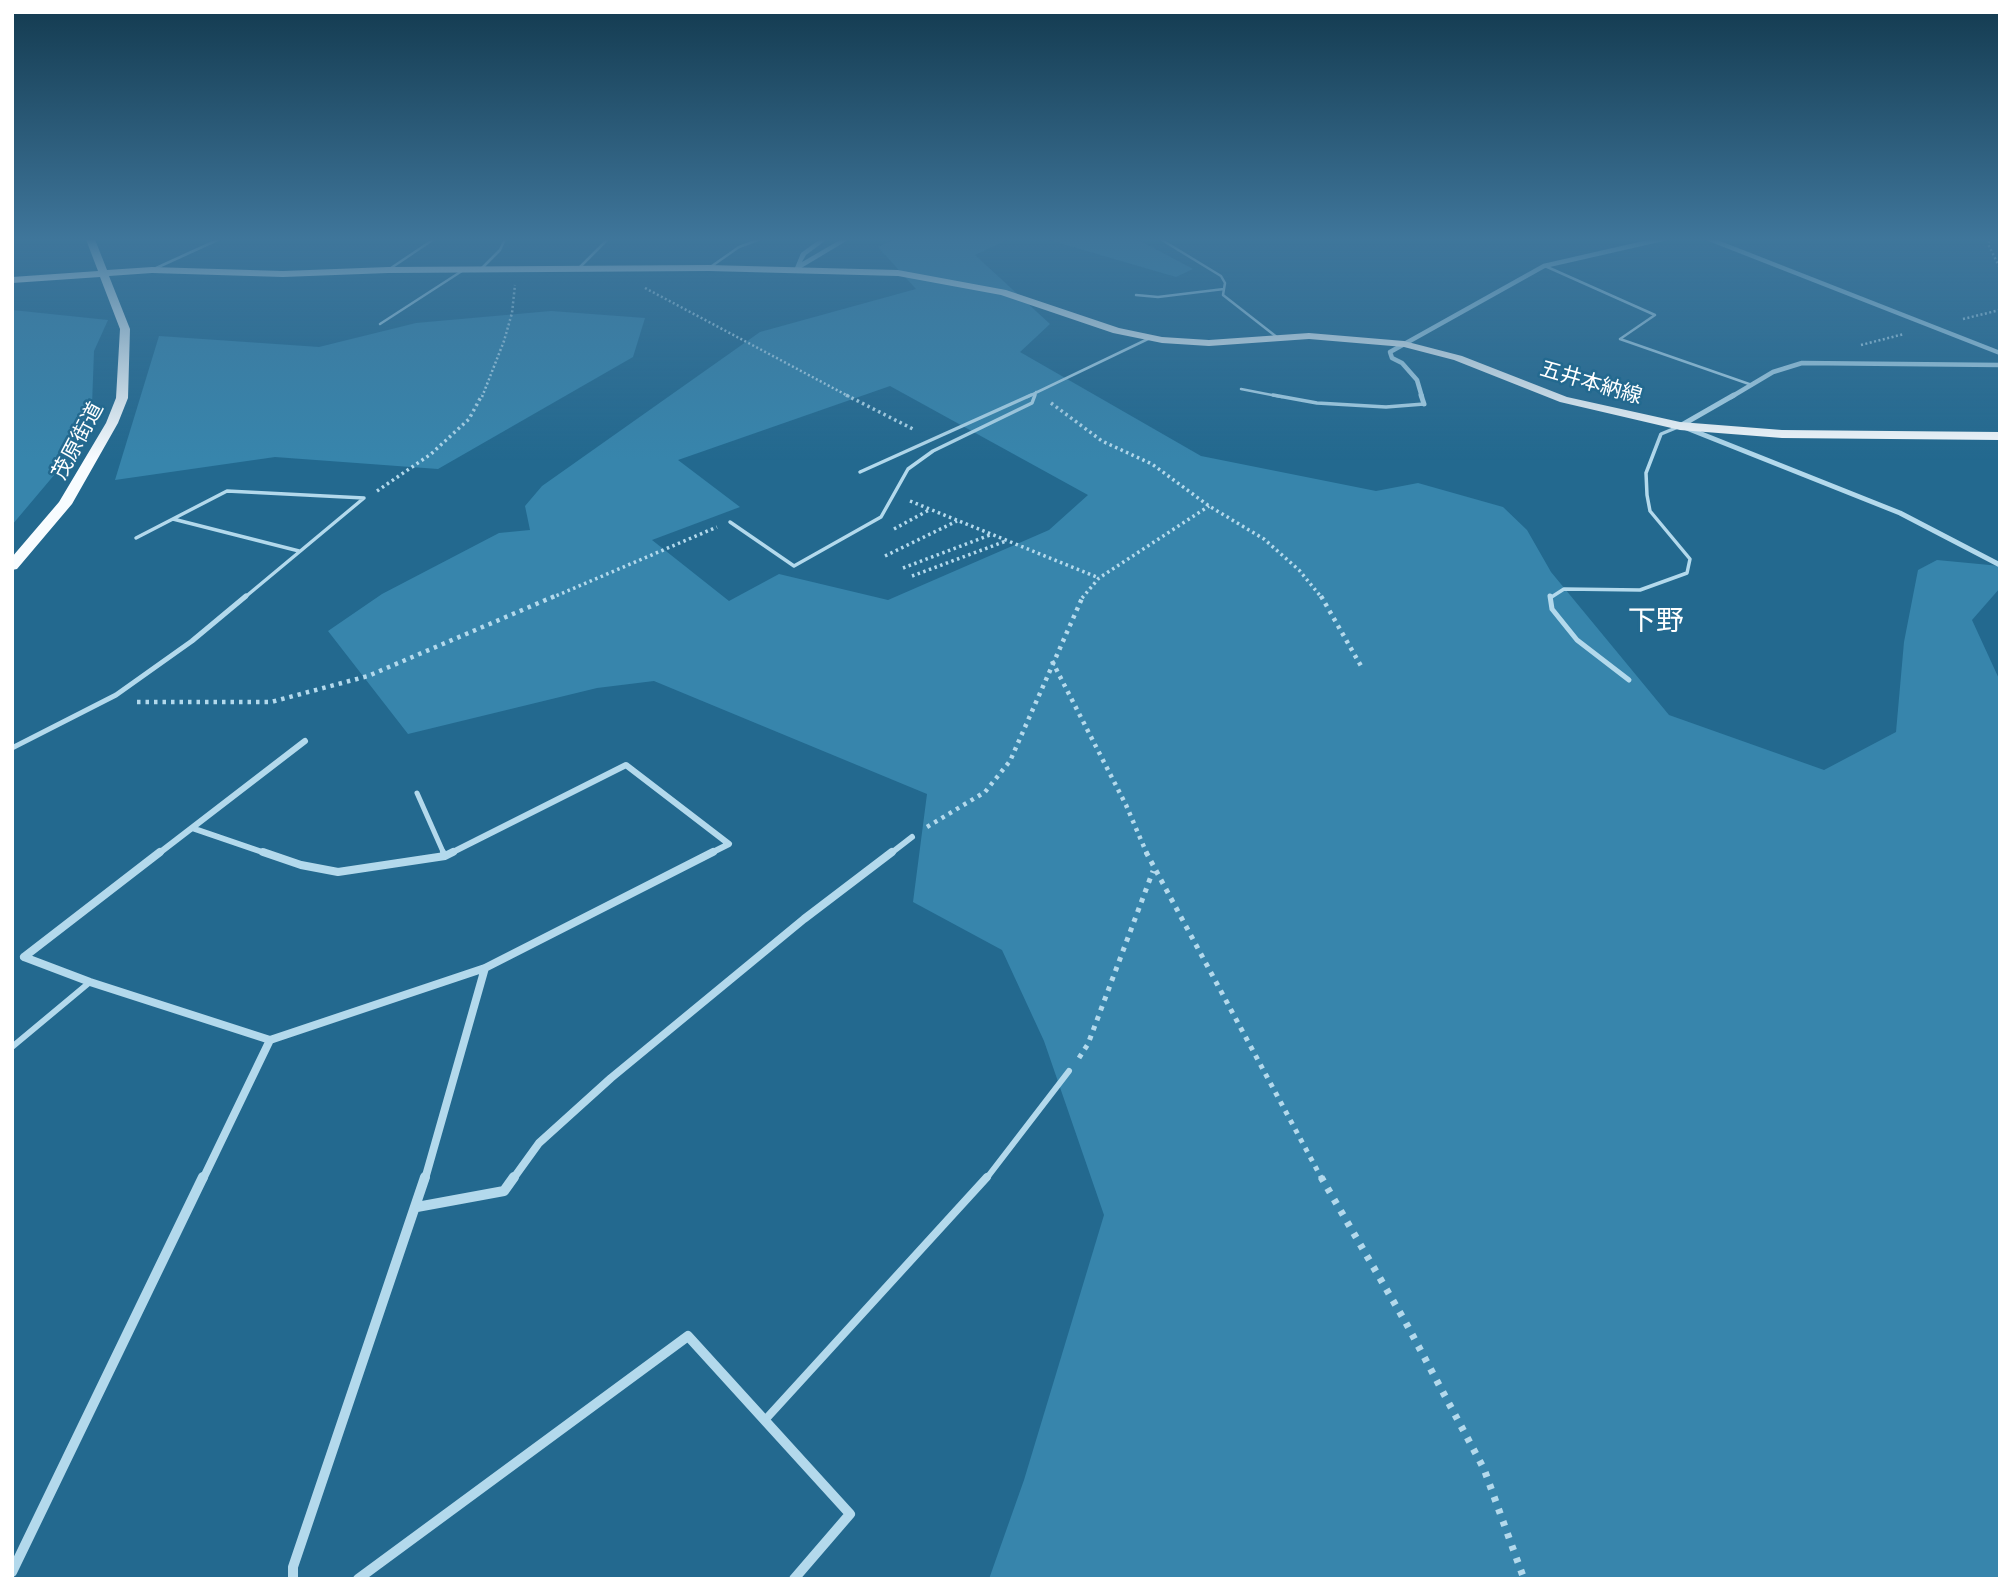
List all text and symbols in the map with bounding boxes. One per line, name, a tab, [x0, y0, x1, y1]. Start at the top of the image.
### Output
street label: 五井本納線	[1537, 356, 1645, 410]
street label: 茂原街道	[47, 398, 109, 484]
district label: 下野	[1628, 605, 1684, 639]

